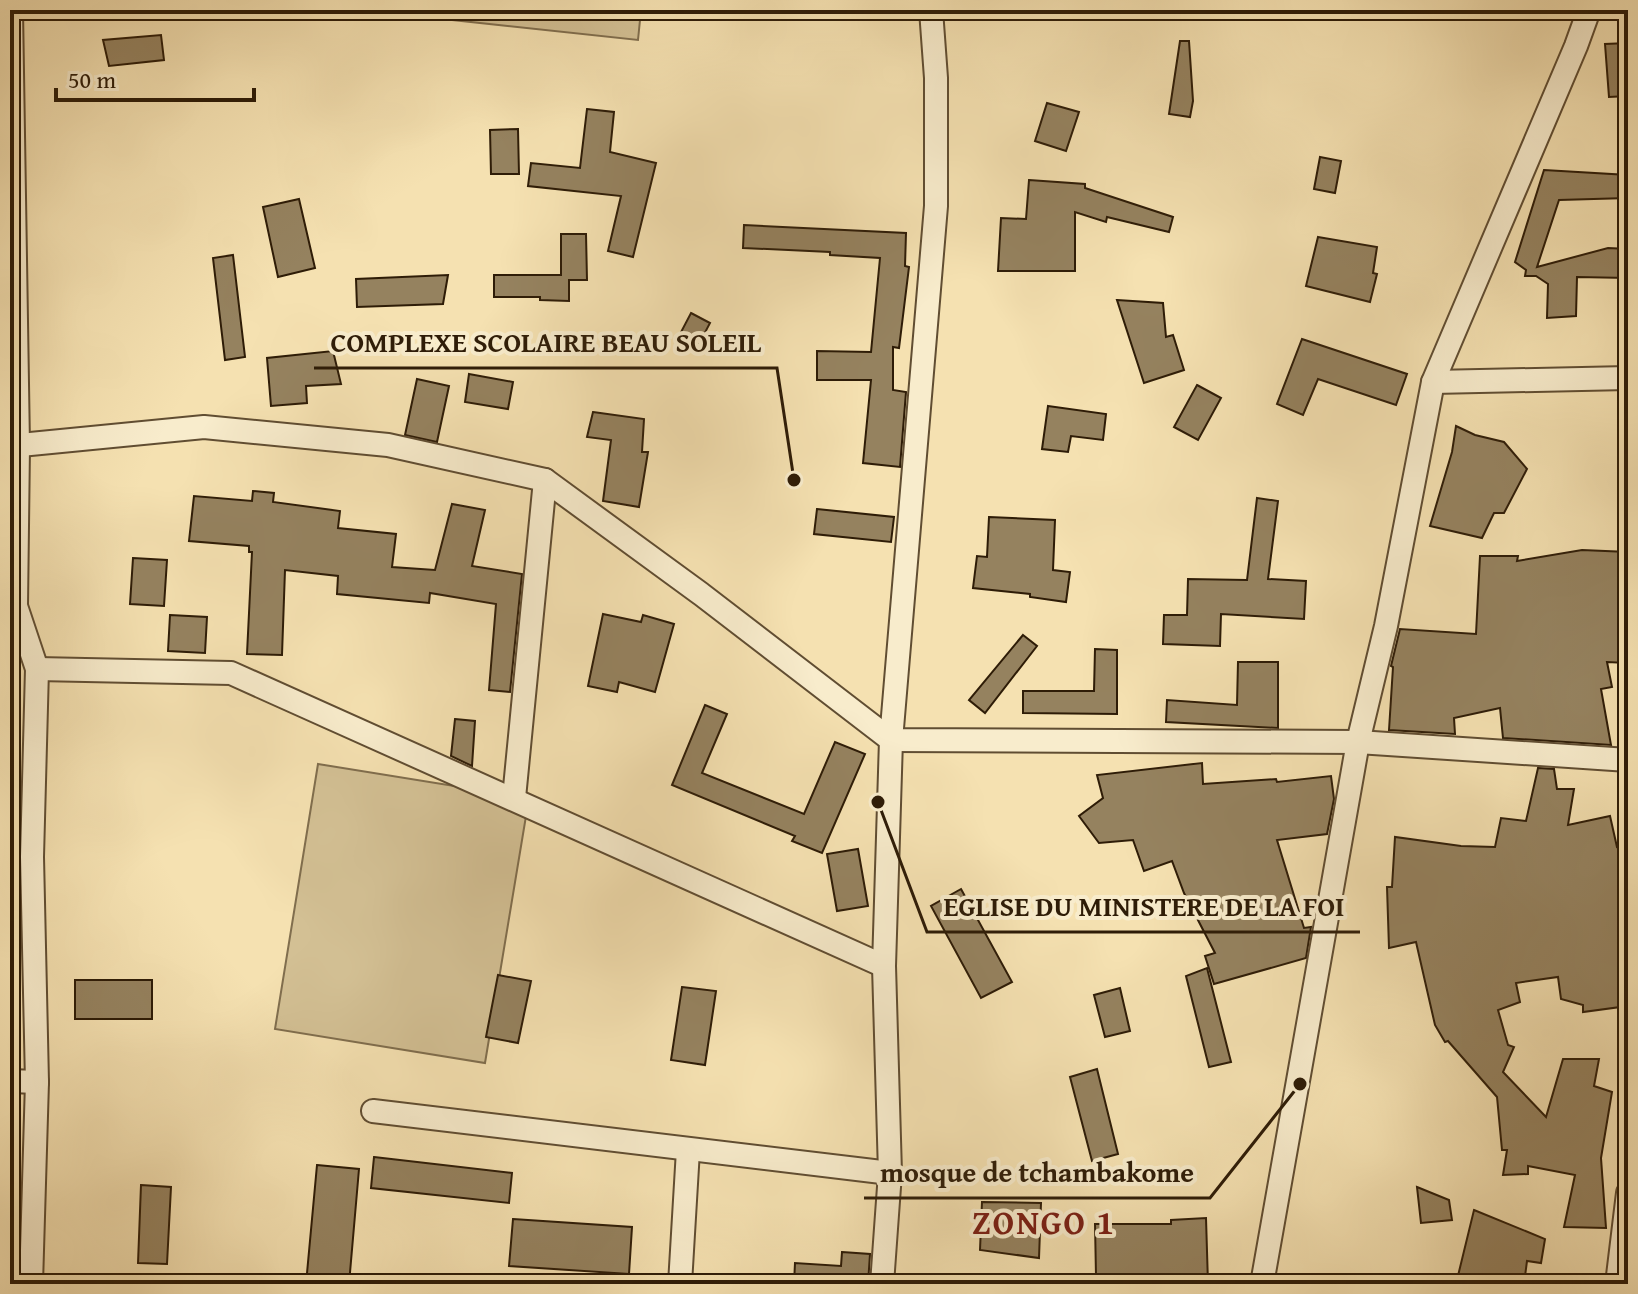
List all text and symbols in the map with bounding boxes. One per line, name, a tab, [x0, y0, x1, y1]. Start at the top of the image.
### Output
scale bar	[56, 52, 254, 102]
text: 50 m	[68, 62, 116, 97]
callout: COMPLEXE SCOLAIRE BEAU SOLEIL	[314, 316, 777, 368]
text: COMPLEXE SCOLAIRE BEAU SOLEIL	[331, 321, 762, 362]
callout: EGLISE DU MINISTERE DE LA FOI	[927, 880, 1360, 932]
text: EGLISE DU MINISTERE DE LA FOI	[944, 885, 1345, 926]
callout: mosque de tchambakome	[864, 1146, 1210, 1198]
text: mosque de tchambakome	[880, 1151, 1194, 1192]
district label: ZONGO 1	[972, 1197, 1116, 1246]

